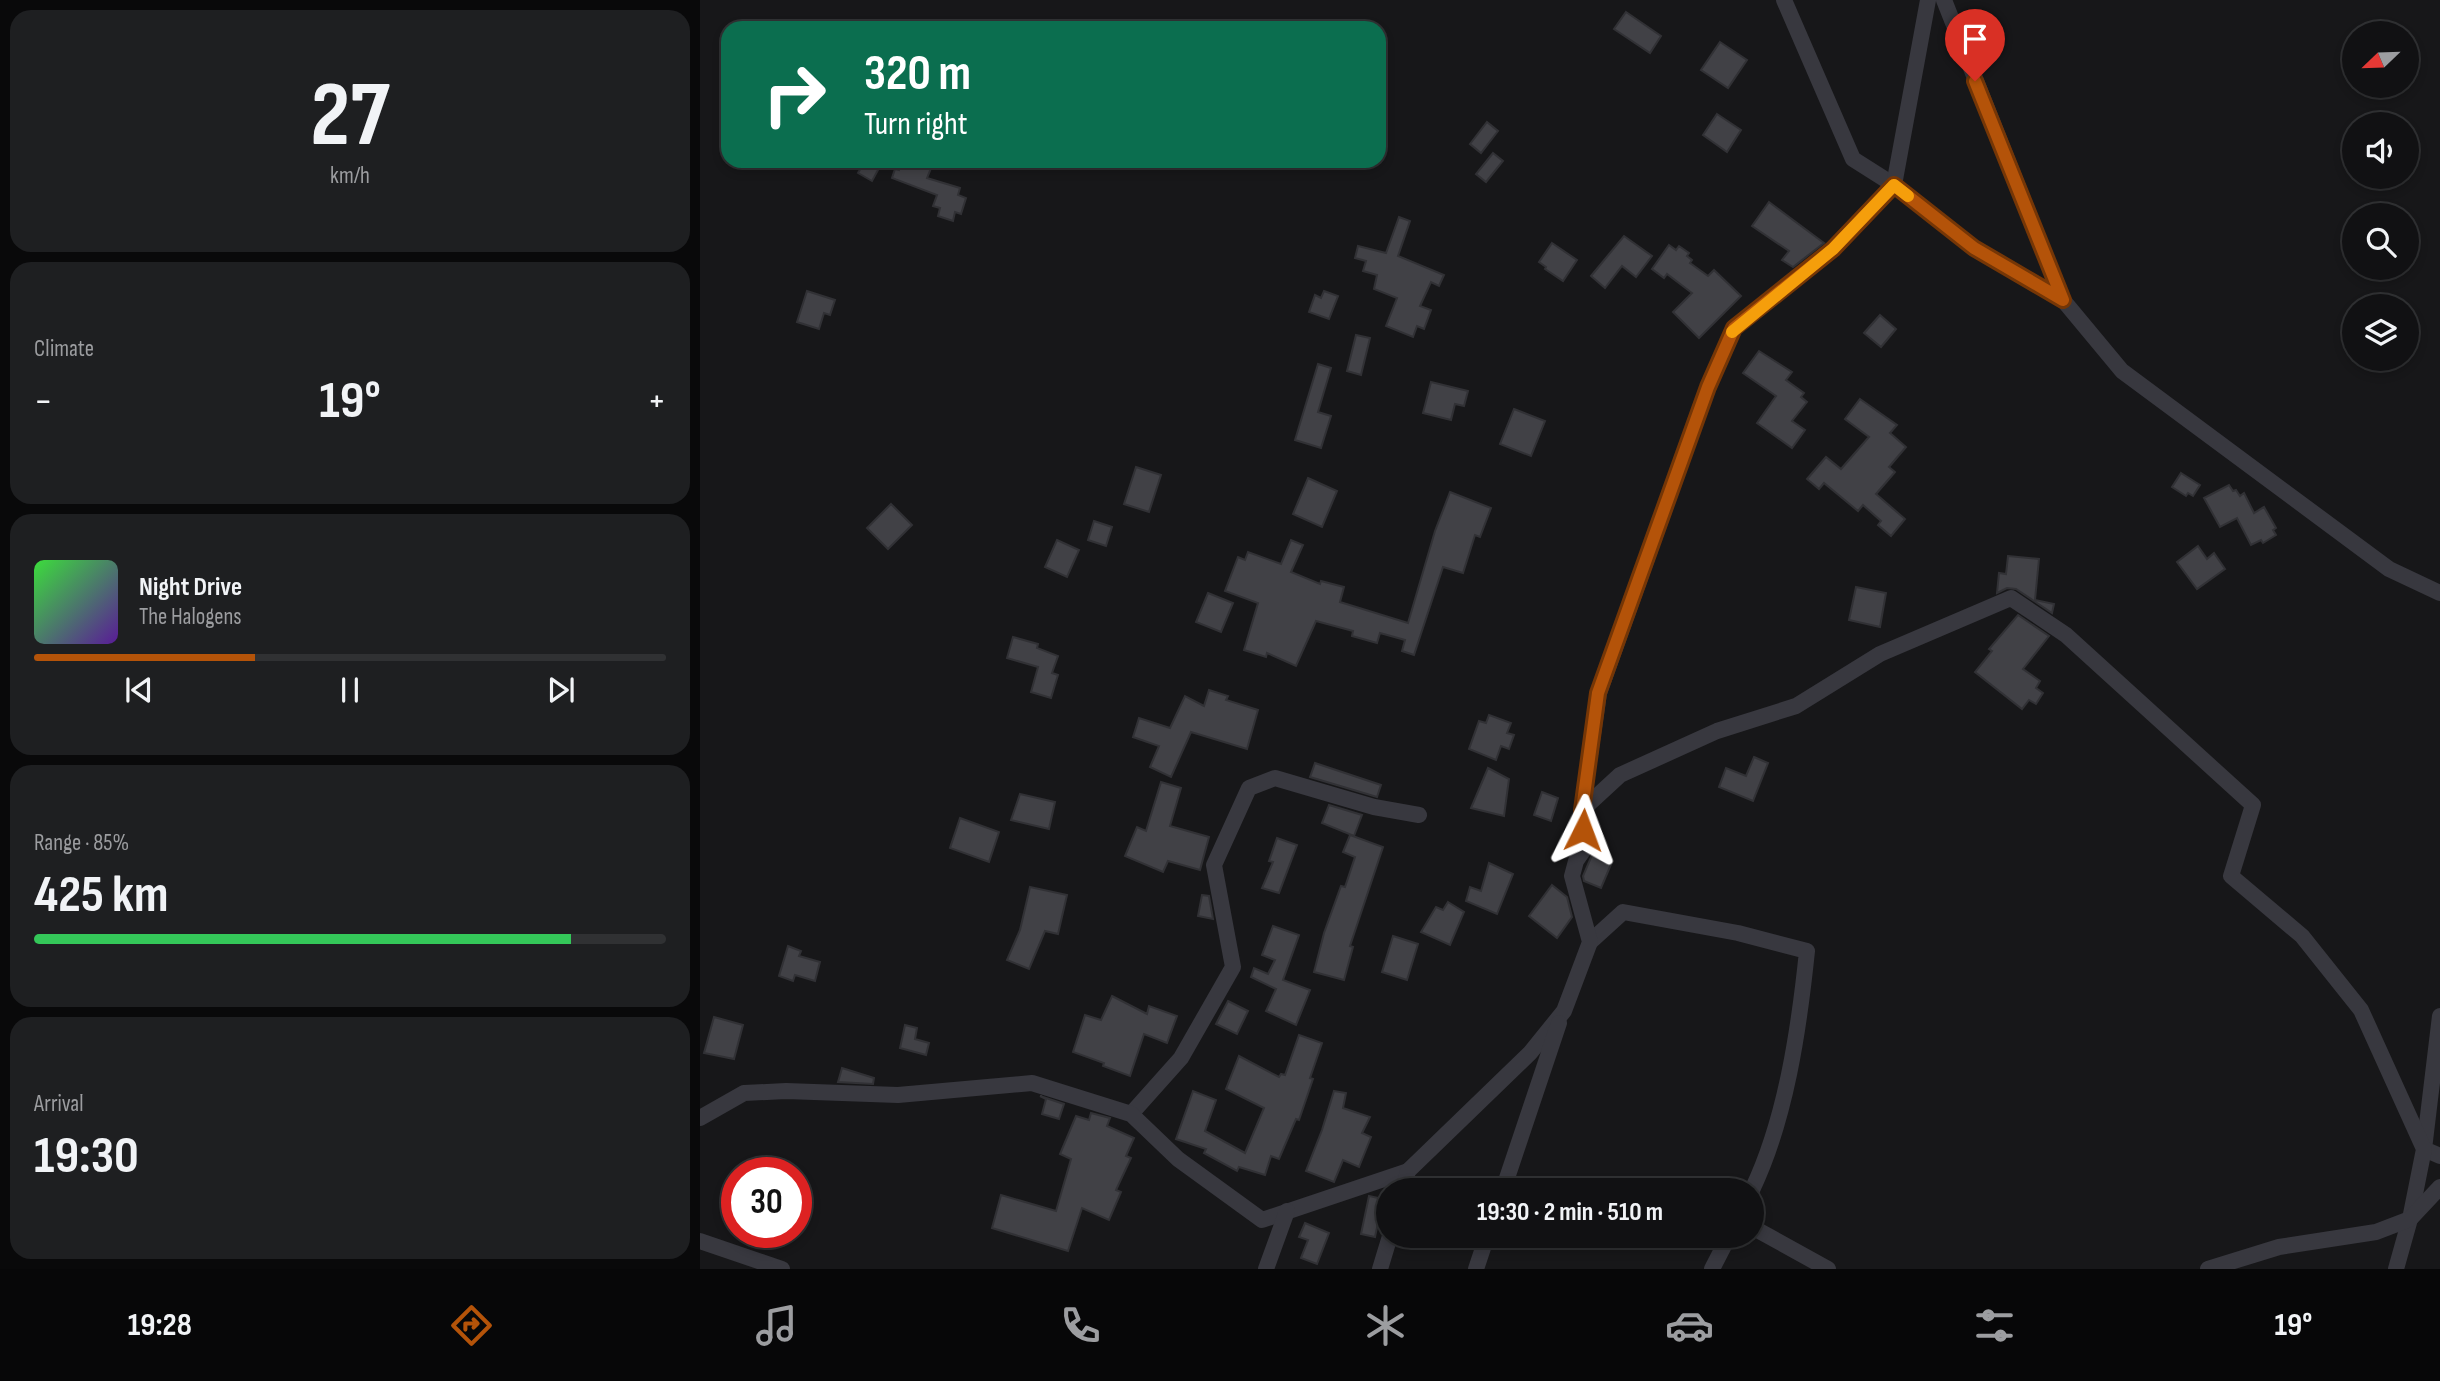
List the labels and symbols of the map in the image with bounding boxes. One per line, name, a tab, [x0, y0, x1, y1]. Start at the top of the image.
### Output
pin	[1945, 9, 2005, 81]
north arrow	[2342, 21, 2418, 98]
position arrow	[1546, 793, 1620, 867]
speed limit sign: 30	[721, 1157, 812, 1248]

